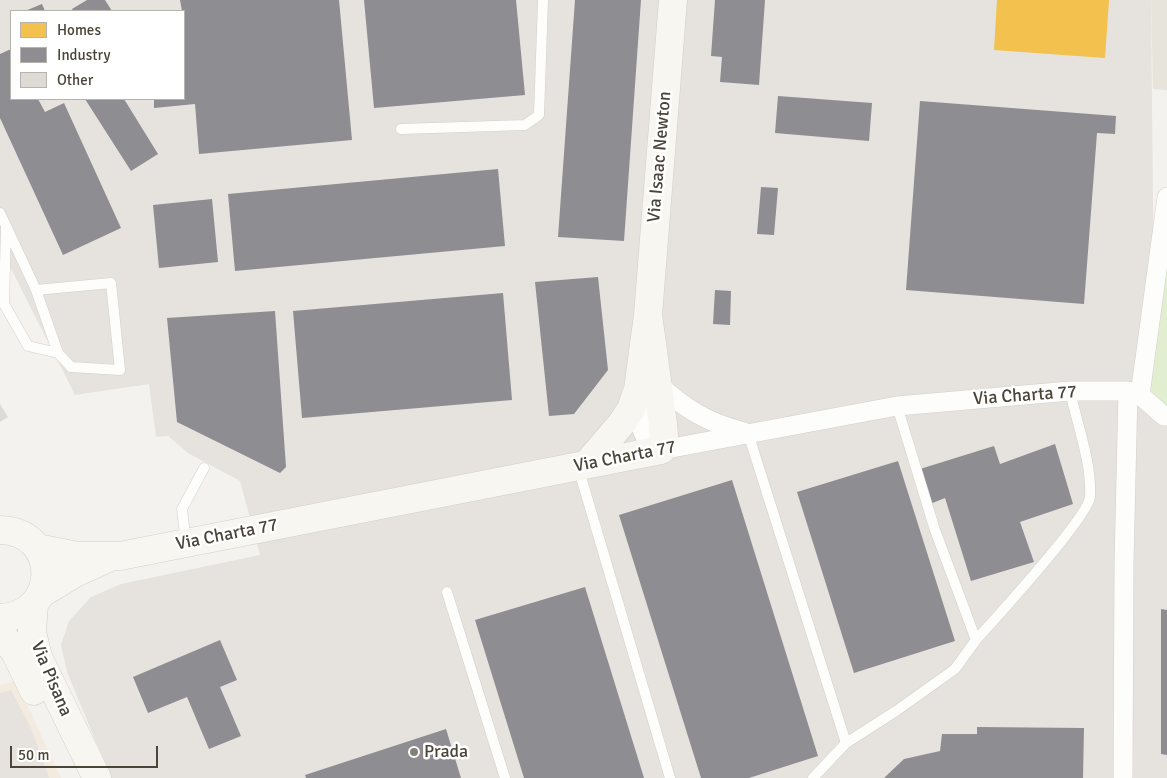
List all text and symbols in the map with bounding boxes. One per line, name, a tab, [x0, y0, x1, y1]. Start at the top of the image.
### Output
legend	[10, 10, 185, 100]
text: Homes	[57, 21, 101, 39]
text: Industry	[57, 46, 110, 64]
text: Other	[57, 71, 93, 89]
street label: Via Isaac Newton	[644, 90, 676, 224]
street label: Via Charta 77	[972, 382, 1078, 410]
street label: Via Charta 77	[572, 436, 678, 478]
street label: Via Charta 77	[174, 514, 280, 556]
street label: Via Pisana	[26, 638, 76, 720]
scale bar	[12, 736, 160, 768]
place label: Prada	[424, 741, 468, 763]
text: 50 m	[18, 746, 49, 764]
marker: Prada	[408, 746, 420, 758]

